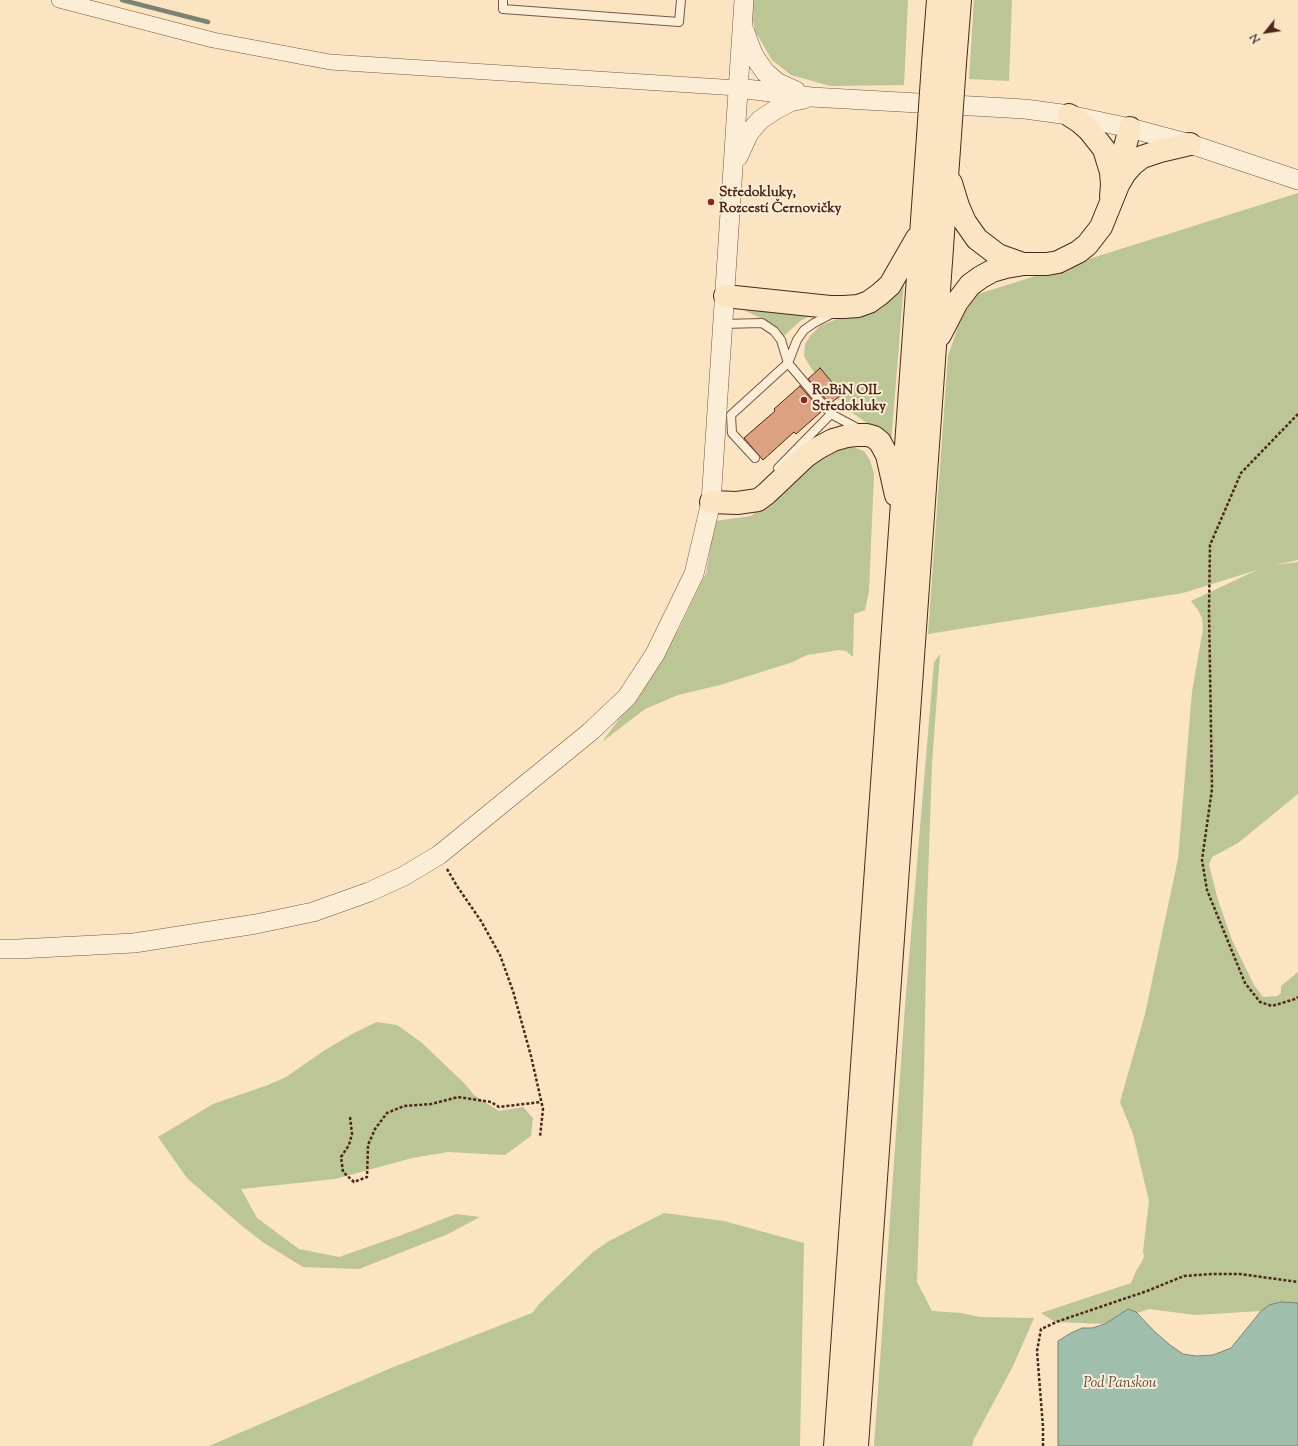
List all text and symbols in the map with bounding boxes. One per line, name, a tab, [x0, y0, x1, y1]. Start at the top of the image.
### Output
north arrow	[1246, 12, 1286, 52]
text: N	[1246, 30, 1265, 46]
place label: Středokluky, Rozcestí Černovičky	[719, 186, 842, 218]
marker: Středokluky, Rozcestí Černovičky	[706, 197, 716, 207]
place label: RoBiN OIL Středokluky	[812, 384, 886, 416]
marker: RoBiN OIL Středokluky	[799, 395, 809, 405]
water label: Pod Panskou	[1083, 1375, 1157, 1393]

